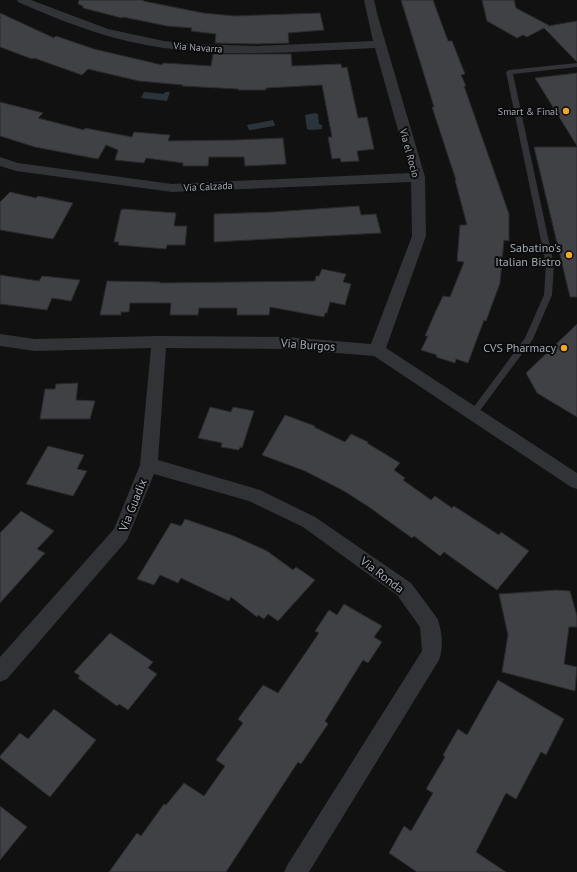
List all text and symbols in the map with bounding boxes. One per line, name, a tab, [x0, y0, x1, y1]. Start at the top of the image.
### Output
street label: Via Navarra	[172, 39, 223, 56]
place label: Smart & Final	[498, 105, 558, 118]
marker: Smart & Final	[561, 106, 571, 116]
street label: Via el Rocio	[397, 126, 422, 179]
street label: Via Calzada	[182, 179, 233, 194]
place label: Sabatino's Italian Bistro	[495, 240, 561, 269]
marker: Sabatino's Italian Bistro	[564, 250, 574, 260]
street label: Via Burgos	[279, 335, 336, 354]
place label: CVS Pharmacy	[483, 340, 556, 355]
marker: CVS Pharmacy	[559, 343, 569, 353]
street label: Via Guadix	[115, 477, 150, 534]
street label: Via Ronda	[357, 553, 407, 596]

